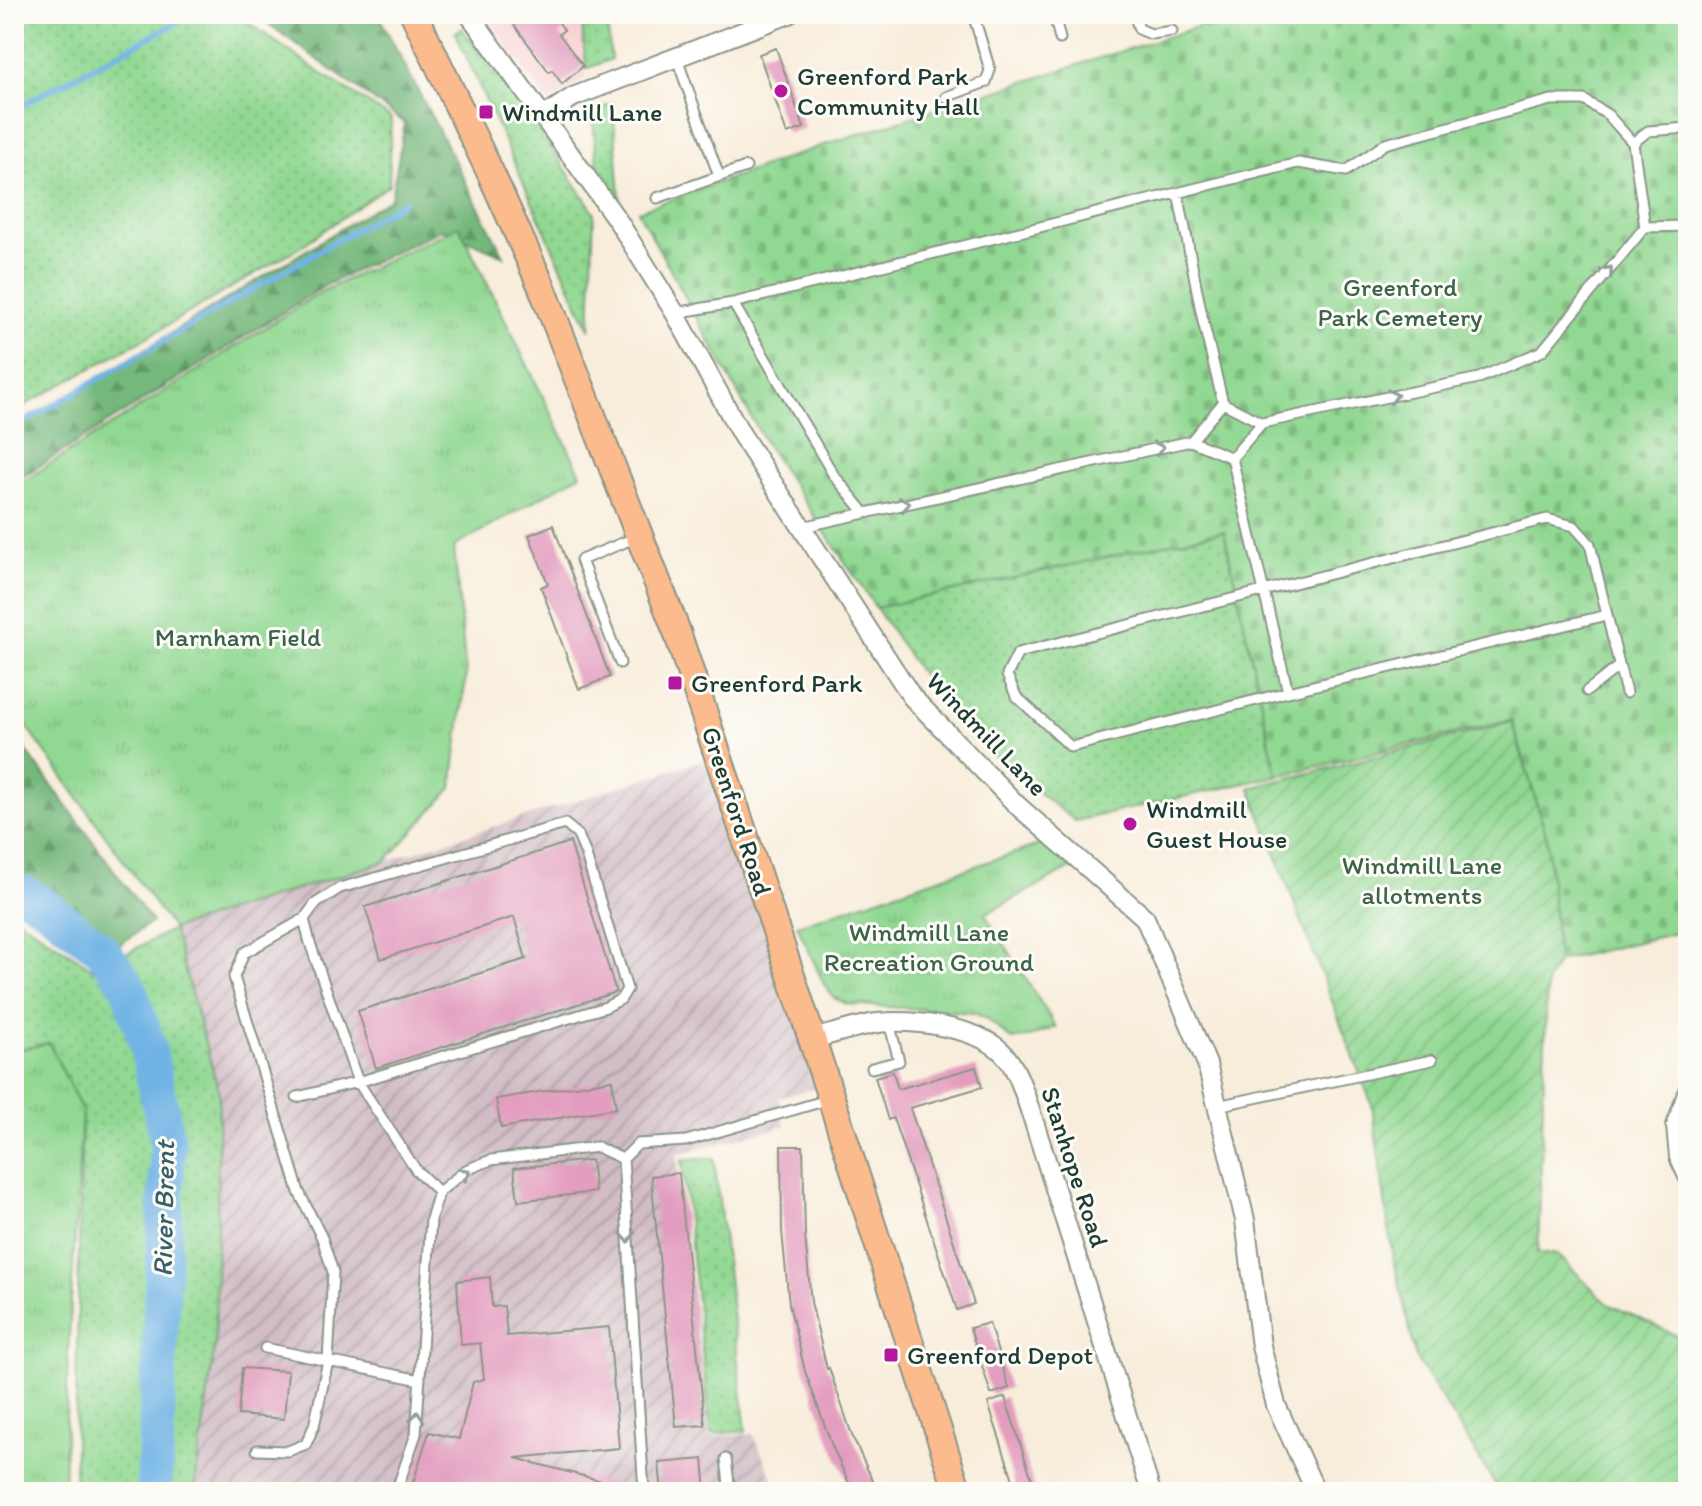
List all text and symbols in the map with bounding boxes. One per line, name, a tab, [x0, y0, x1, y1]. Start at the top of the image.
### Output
place label: Greenford Park Community Hall	[797, 60, 979, 122]
marker: Greenford Park Community Hall	[772, 82, 790, 100]
place label: Windmill Lane	[502, 96, 662, 128]
marker: Windmill Lane	[477, 103, 495, 121]
one-way arrow	[1598, 266, 1613, 280]
park label: Greenford Park Cemetery	[1318, 271, 1482, 333]
one-way arrow	[1386, 388, 1399, 405]
one-way arrow	[1152, 440, 1166, 457]
one-way arrow	[898, 496, 912, 513]
park label: Marnham Field	[155, 621, 321, 653]
street label: Windmill Lane	[920, 665, 1054, 803]
place label: Greenford Park	[691, 667, 863, 699]
marker: Greenford Park	[666, 674, 684, 692]
street label: Greenford Road	[695, 722, 779, 900]
place label: Windmill Guest House	[1146, 793, 1287, 855]
marker: Windmill Guest House	[1121, 815, 1139, 833]
park label: Windmill Lane allotments	[1342, 849, 1502, 911]
park label: Windmill Lane Recreation Ground	[824, 916, 1035, 978]
street label: Stanhope Road	[1034, 1083, 1116, 1251]
water label: River Brent	[145, 1138, 181, 1277]
one-way arrow	[457, 1167, 471, 1182]
one-way arrow	[619, 1231, 636, 1244]
place label: Greenford Depot	[907, 1339, 1094, 1371]
marker: Greenford Depot	[882, 1346, 900, 1364]
one-way arrow	[408, 1410, 425, 1423]

